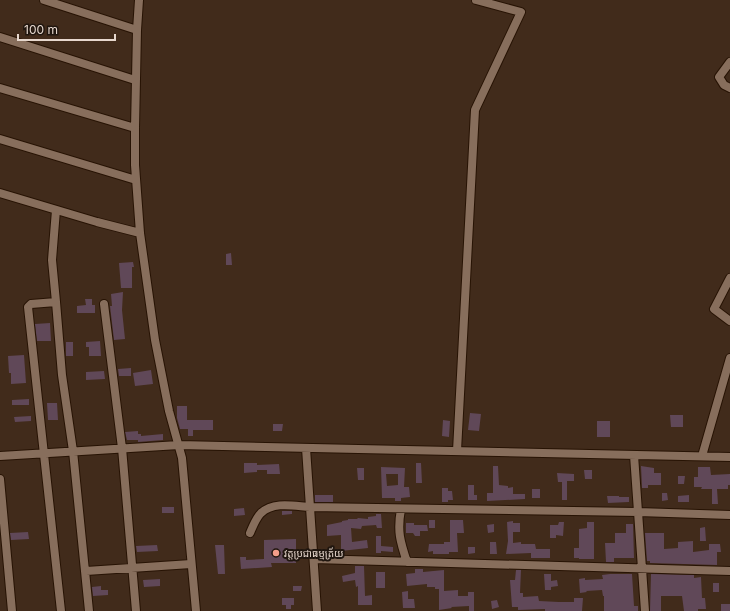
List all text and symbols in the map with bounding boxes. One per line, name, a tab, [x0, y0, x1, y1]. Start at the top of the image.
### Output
scale bar	[18, 16, 115, 42]
text: 100 m	[24, 22, 58, 37]
place label: វត្តប្រជាធម្មត្រ័យ	[284, 547, 344, 560]
marker: វត្តប្រជាធម្មត្រ័យ	[271, 548, 281, 558]

